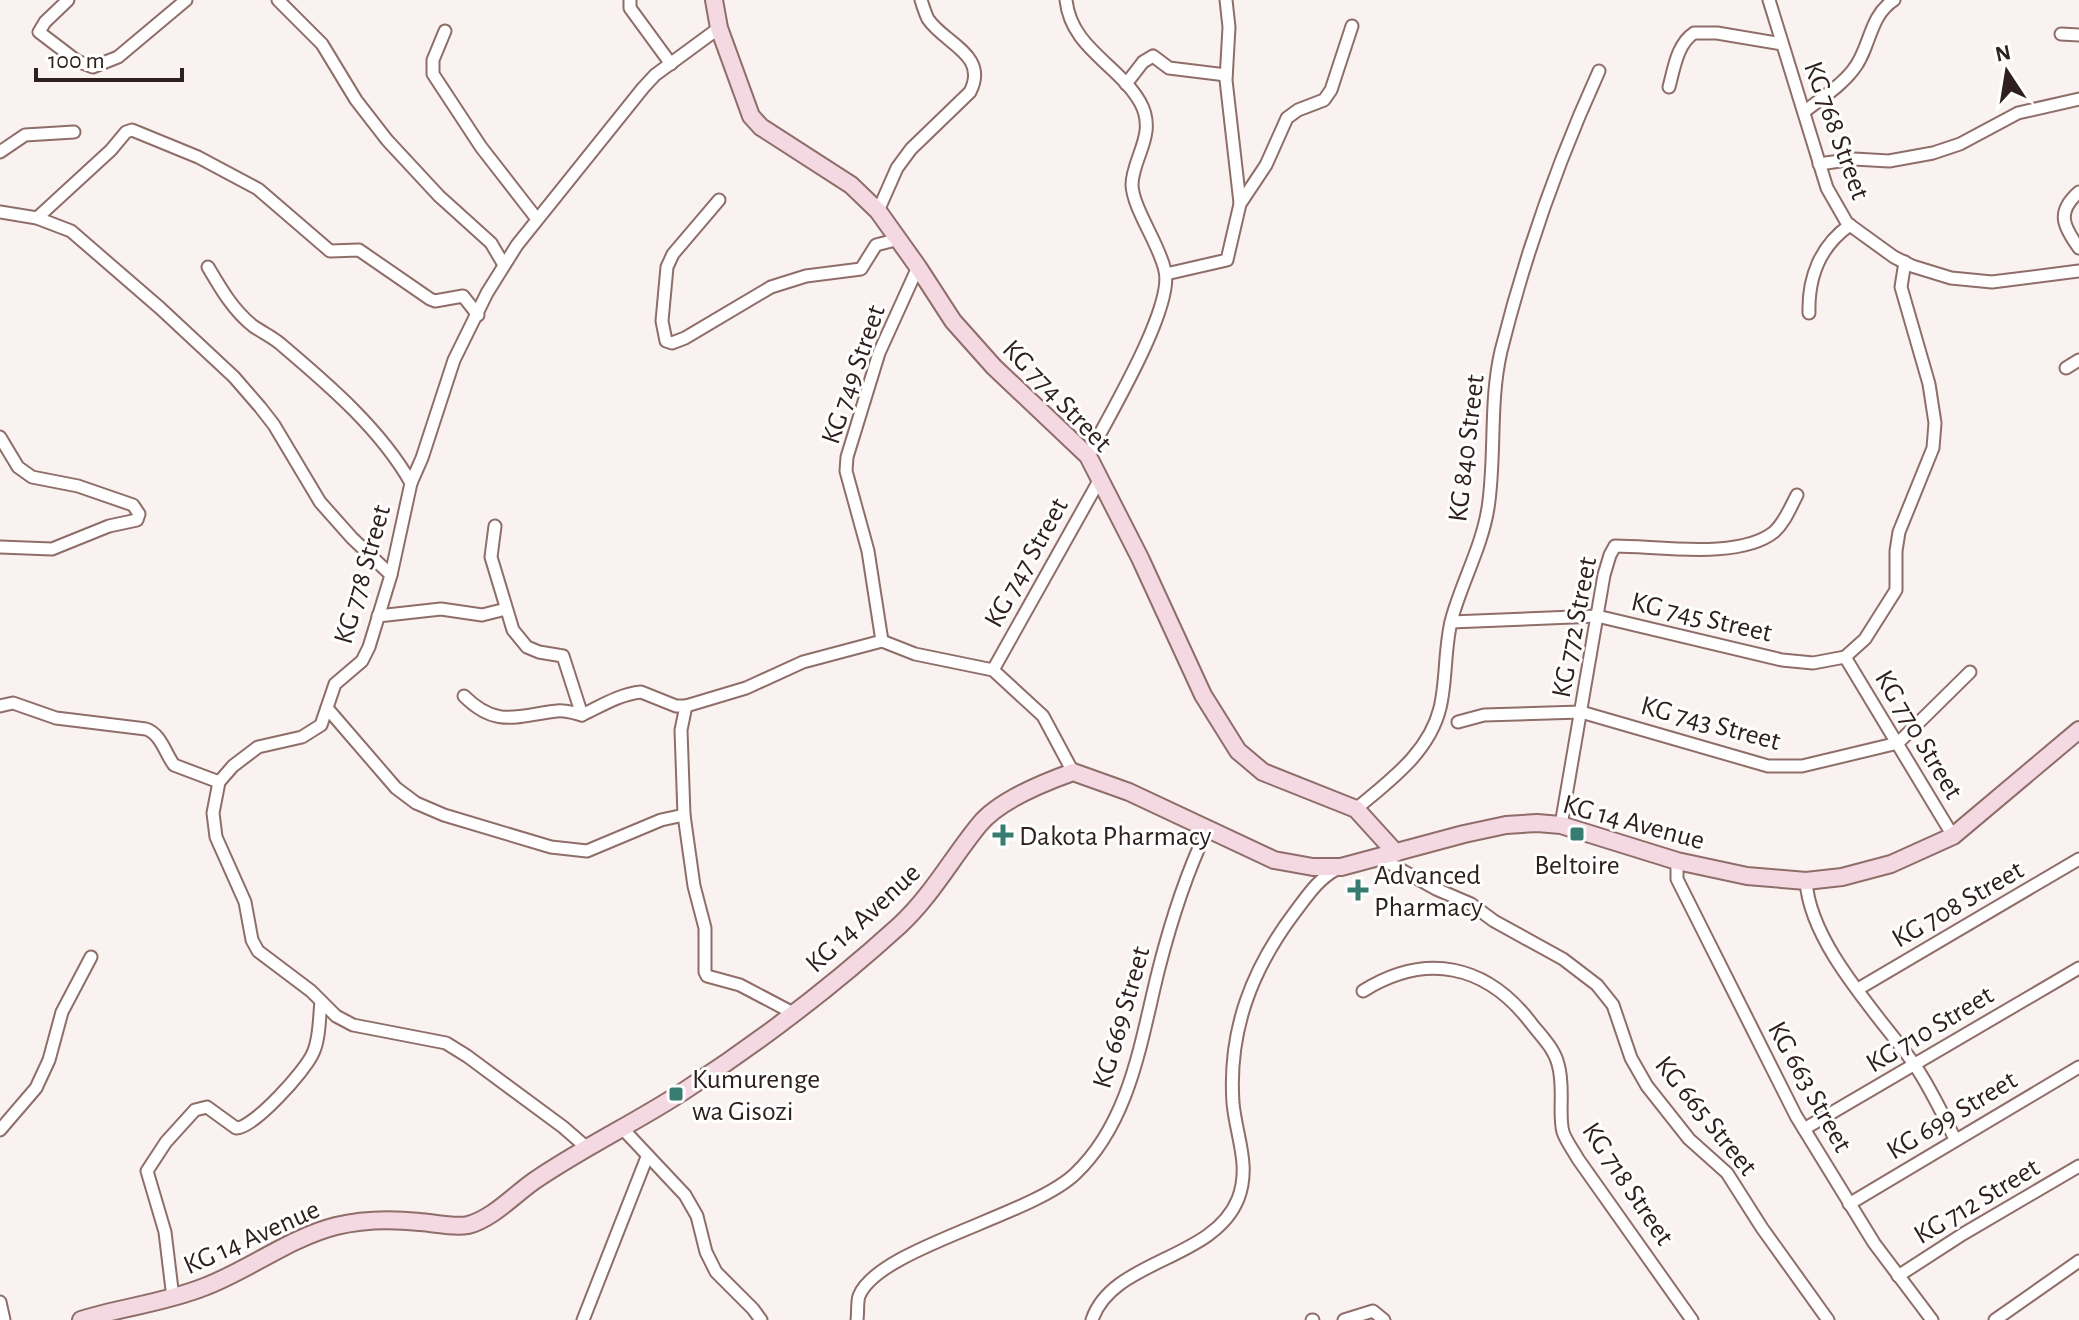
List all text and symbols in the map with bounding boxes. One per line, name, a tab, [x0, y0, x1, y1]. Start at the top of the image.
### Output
scale bar	[36, 32, 182, 82]
north arrow	[1967, 32, 2047, 112]
text: N	[1993, 41, 2013, 66]
text: 100 m	[48, 49, 105, 73]
street label: KG 768 Street	[1798, 58, 1874, 204]
street label: KG 749 Street	[817, 302, 891, 448]
street label: KG 774 Street	[997, 335, 1117, 458]
street label: KG 840 Street	[1444, 373, 1490, 523]
street label: KG 747 Street	[980, 493, 1074, 633]
street label: KG 778 Street	[330, 502, 396, 647]
street label: KG 772 Street	[1548, 555, 1602, 700]
street label: KG 745 Street	[1628, 588, 1775, 648]
street label: KG 770 Street	[1869, 666, 1968, 804]
street label: KG 743 Street	[1638, 692, 1783, 756]
street label: KG 14 Avenue	[1560, 791, 1707, 855]
place label: Dakota Pharmacy	[1019, 823, 1211, 851]
marker: Beltoire	[1568, 825, 1586, 843]
marker: Dakota Pharmacy	[994, 826, 1012, 844]
place label: Beltoire	[1534, 852, 1620, 880]
street label: KG 708 Street	[1888, 856, 2028, 953]
street label: KG 14 Avenue	[801, 859, 926, 978]
place label: Advanced Pharmacy	[1374, 862, 1483, 922]
marker: Advanced Pharmacy	[1349, 881, 1367, 899]
street label: KG 669 Street	[1088, 943, 1156, 1092]
street label: KG 710 Street	[1862, 981, 1998, 1078]
street label: KG 663 Street	[1762, 1017, 1857, 1157]
street label: KG 665 Street	[1649, 1051, 1762, 1181]
place label: Kumurenge wa Gisozi	[692, 1066, 820, 1126]
street label: KG 699 Street	[1882, 1066, 2022, 1165]
marker: Kumurenge wa Gisozi	[667, 1085, 685, 1103]
street label: KG 718 Street	[1576, 1118, 1678, 1251]
street label: KG 712 Street	[1910, 1153, 2045, 1250]
street label: KG 14 Avenue	[180, 1195, 324, 1280]

